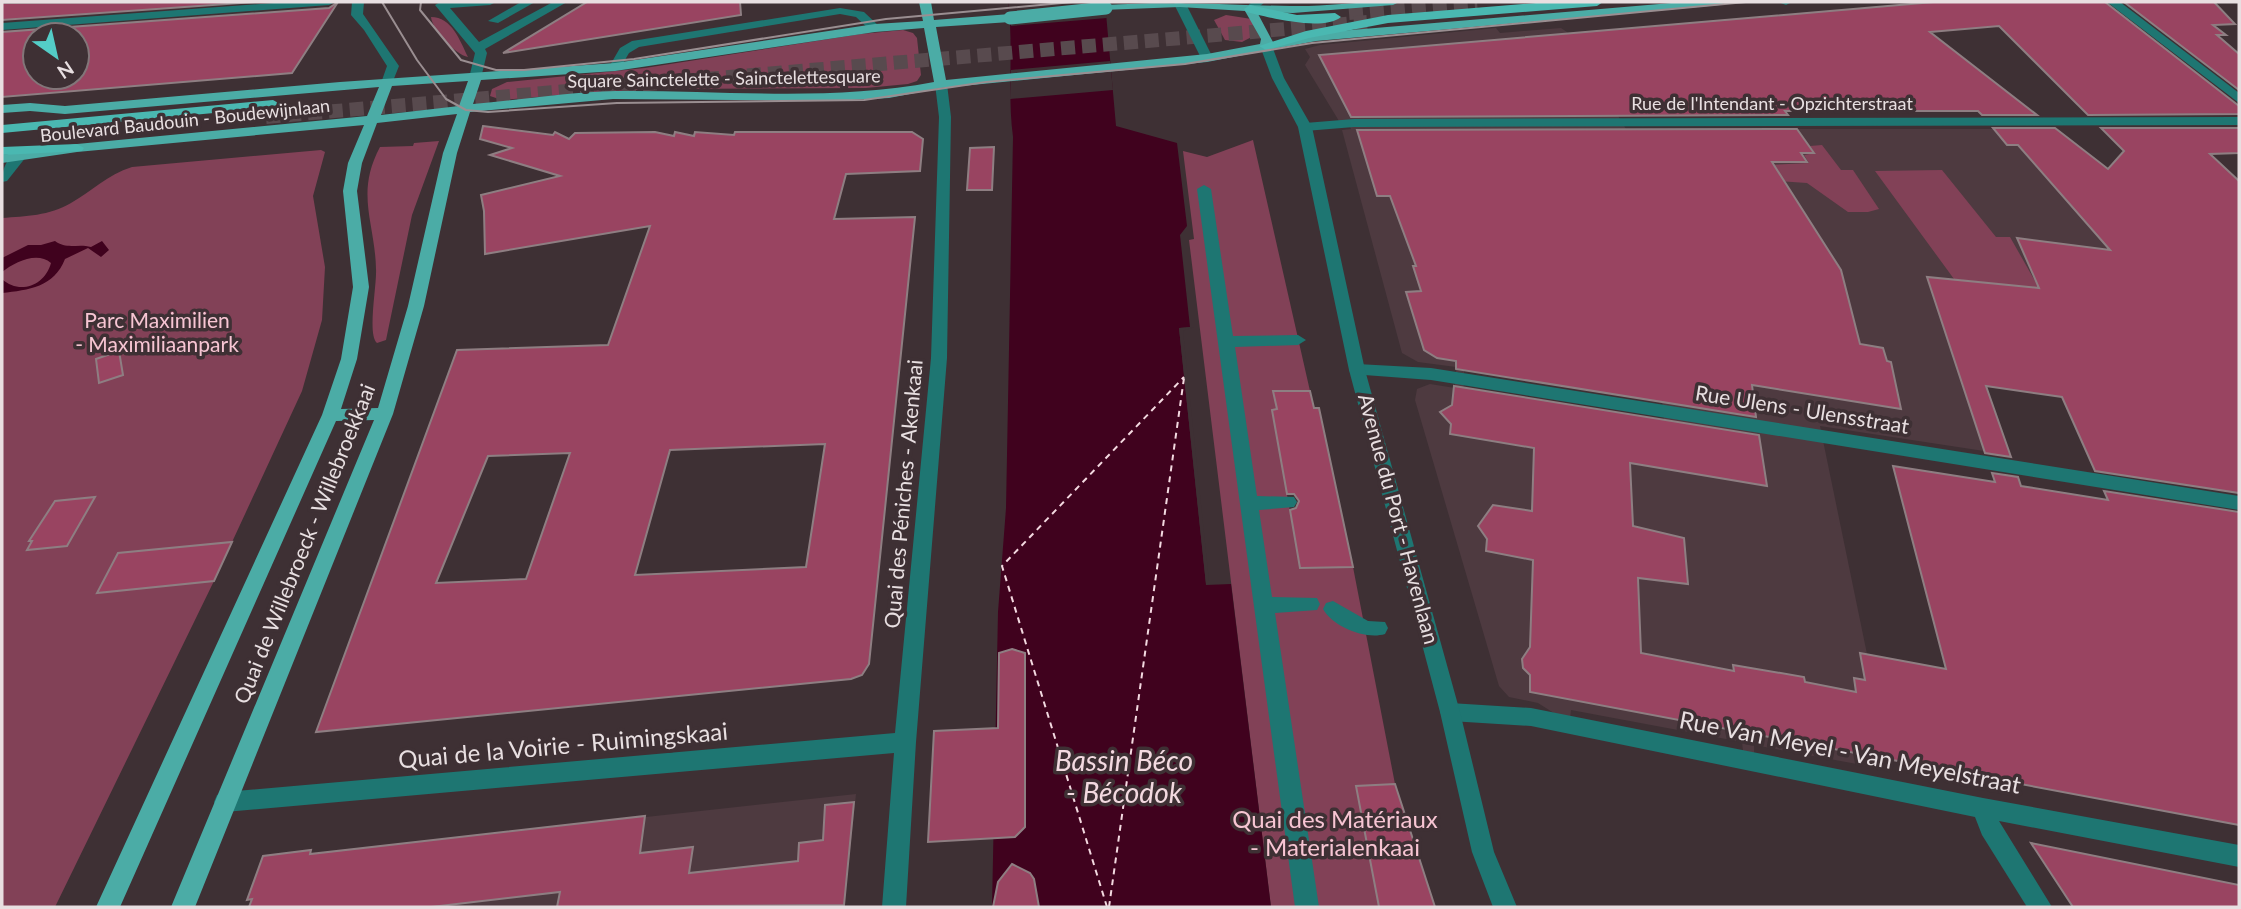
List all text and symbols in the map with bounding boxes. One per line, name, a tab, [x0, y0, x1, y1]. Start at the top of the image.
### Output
north arrow	[21, 21, 91, 91]
text: N	[53, 57, 78, 84]
street label: Square Sainctelette - Sainctelettesquare	[567, 64, 881, 92]
street label: Rue de l'Intendant - Opzichterstraat	[1631, 92, 1913, 114]
street label: Boulevard Baudouin - Boudewijnlaan	[39, 94, 331, 146]
park label: Parc Maximilien - Maximiliaanpark	[75, 307, 239, 356]
street label: Quai des Péniches - Akenkaai	[878, 358, 927, 629]
street label: Rue Ulens - Ulensstraat	[1694, 379, 1911, 438]
street label: Quai de Willebroeck - Willebroekkaai	[228, 380, 379, 707]
street label: Avenue du Port - Havenlaan	[1354, 391, 1445, 647]
street label: Rue Van Meyel - Van Meyelstraat	[1677, 704, 2024, 799]
street label: Quai de la Voirie - Ruimingskaai	[397, 716, 729, 773]
water label: Bassin Béco - Bécodok	[1055, 743, 1193, 809]
park label: Quai des Matériaux - Materialenkaai	[1232, 804, 1438, 861]

